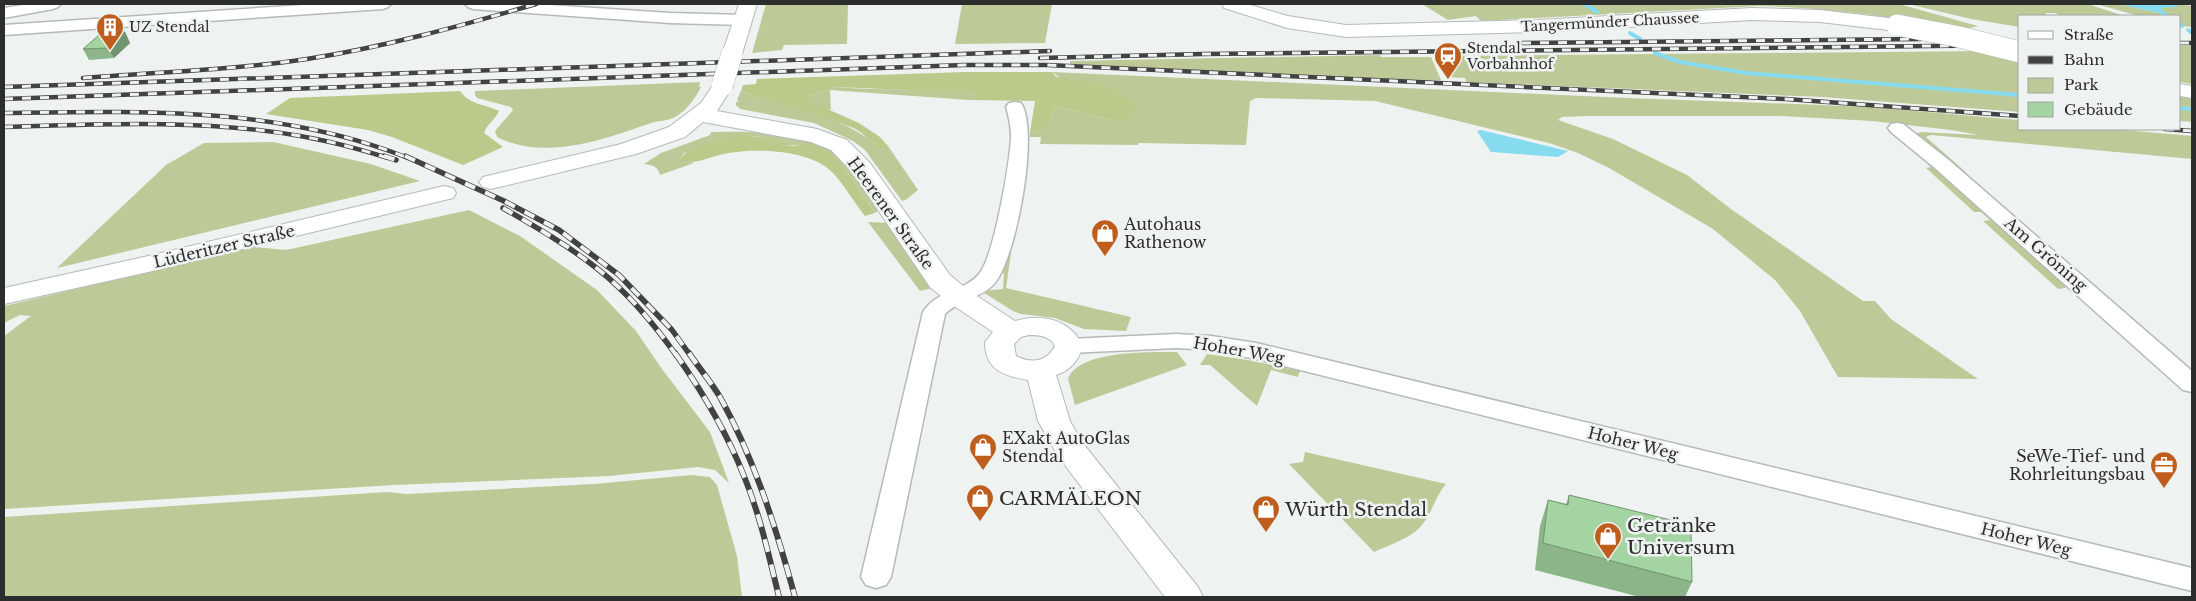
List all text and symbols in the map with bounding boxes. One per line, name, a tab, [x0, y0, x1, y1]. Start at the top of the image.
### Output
street label: Tangermünder Chaussee	[1520, 8, 1700, 36]
building icon: UZ Stendal	[95, 12, 125, 51]
legend	[2018, 15, 2181, 130]
place label: UZ Stendal	[129, 18, 210, 36]
text: Straße	[2064, 25, 2114, 44]
place label: Stendal Vorbahnhof	[1466, 39, 1556, 73]
station icon: Stendal Vorbahnhof	[1433, 41, 1463, 80]
text: Bahn	[2064, 50, 2104, 69]
text: Park	[2064, 75, 2100, 94]
text: Gebäude	[2064, 100, 2133, 119]
street label: Heerener Straße	[843, 153, 939, 273]
street label: Am Gröning	[2000, 212, 2092, 296]
place label: Autohaus Rathenow	[1123, 214, 1207, 252]
shop icon: Autohaus Rathenow	[1090, 218, 1120, 257]
street label: Lüderitzer Straße	[151, 220, 297, 272]
street label: Hoher Weg	[1192, 332, 1287, 368]
street label: Hoher Weg	[1586, 422, 1681, 464]
place label: EXakt AutoGlas Stendal	[1002, 428, 1130, 466]
shop icon: EXakt AutoGlas Stendal	[968, 432, 998, 471]
place label: SeWe-Tief- und Rohrleitungsbau	[2009, 446, 2145, 484]
office icon: SeWe-Tief- und Rohrleitungsbau	[2149, 450, 2179, 489]
shop icon: CARMÄLEON	[965, 483, 995, 522]
place label: CARMÄLEON	[999, 487, 1142, 510]
shop icon: Würth Stendal	[1251, 494, 1281, 533]
place label: Würth Stendal	[1284, 498, 1427, 521]
place label: Getränke Universum	[1627, 514, 1735, 559]
street label: Hoher Weg	[1979, 518, 2074, 560]
shop icon: Getränke Universum	[1593, 521, 1623, 560]

